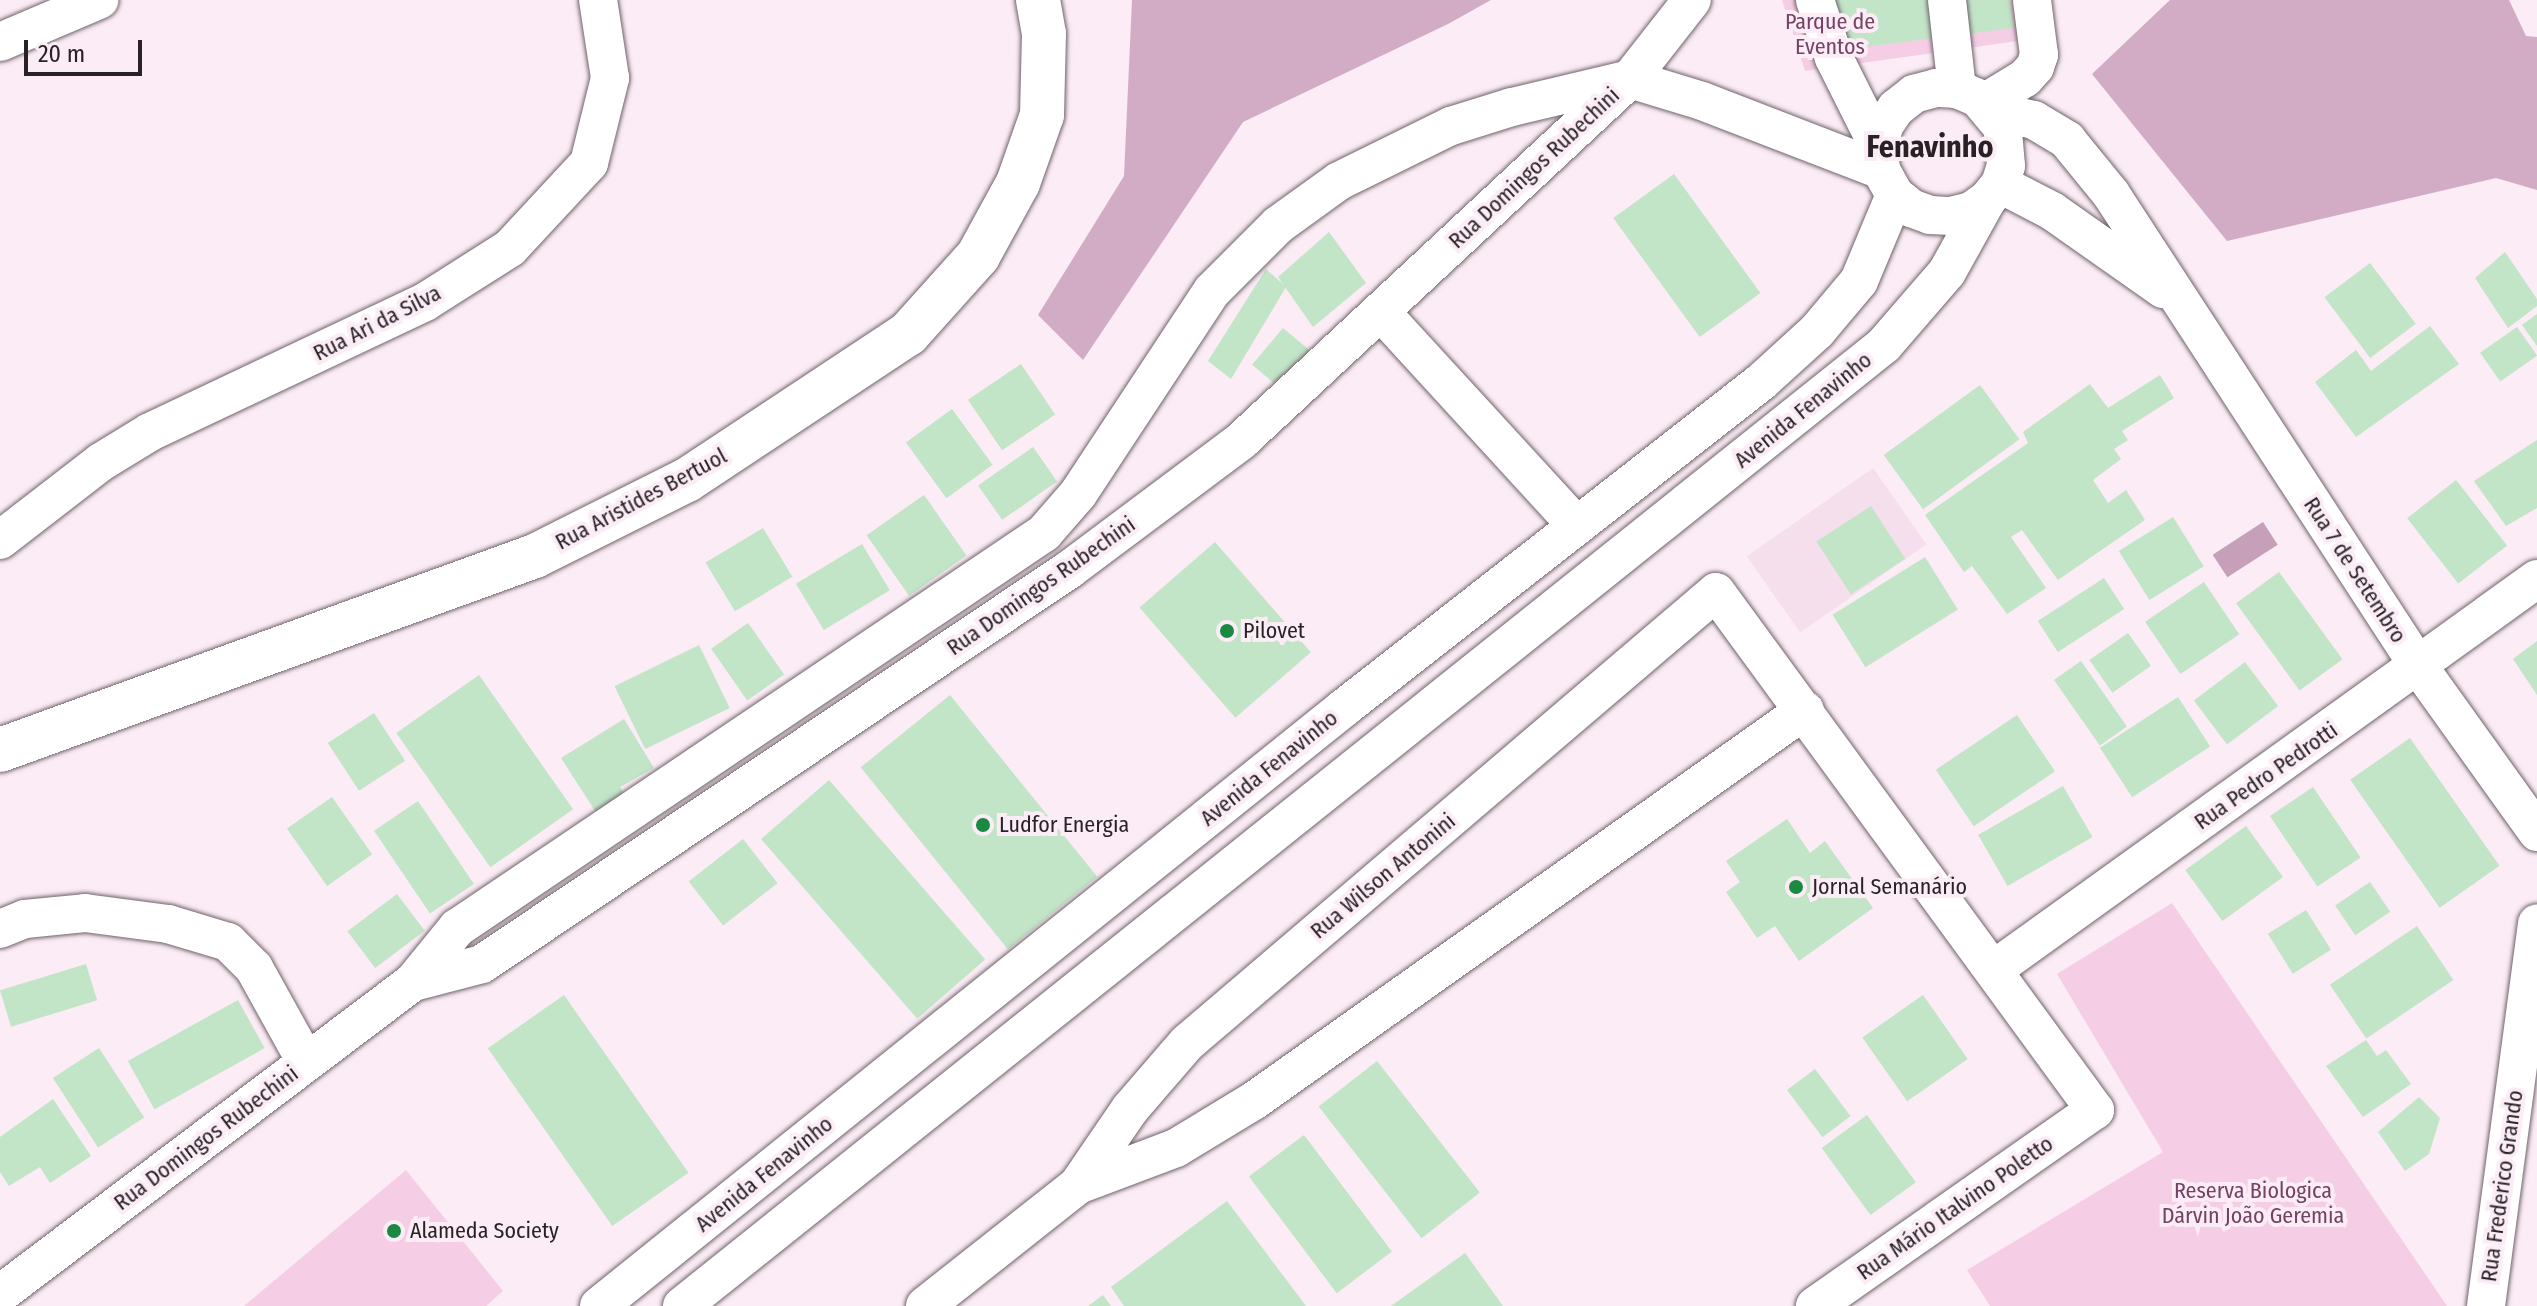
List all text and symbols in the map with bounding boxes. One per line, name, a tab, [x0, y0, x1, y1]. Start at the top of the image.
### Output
park label: Parque de Eventos	[1785, 8, 1875, 60]
scale bar	[28, 24, 146, 74]
text: 20 m	[38, 40, 85, 68]
street label: Rua Domingos Rubechini	[1443, 82, 1625, 254]
district label: Fenavinho	[1867, 129, 1993, 165]
street label: Rua Ari da Silva	[309, 280, 445, 366]
street label: Avenida Fenavinho	[1729, 347, 1877, 473]
street label: Rua Aristides Bertuol	[551, 443, 731, 555]
street label: Rua 7 de Setembro	[2298, 492, 2412, 648]
street label: Rua Domingos Rubechini	[942, 511, 1140, 661]
place label: Pilovet	[1243, 618, 1305, 644]
marker: Pilovet	[1218, 622, 1236, 640]
street label: Avenida Fenavinho	[1195, 705, 1343, 831]
street label: Rua Pedro Pedrotti	[2189, 717, 2343, 835]
street label: Rua Wilson Antonini	[1305, 808, 1461, 944]
place label: Ludfor Energia	[999, 812, 1129, 838]
marker: Ludfor Energia	[974, 816, 992, 834]
place label: Jornal Semanário	[1812, 874, 1967, 900]
marker: Jornal Semanário	[1787, 878, 1805, 896]
street label: Rua Domingos Rubechini	[109, 1060, 303, 1216]
street label: Rua Frederico Grando	[2475, 1089, 2529, 1283]
street label: Avenida Fenavinho	[690, 1111, 838, 1237]
street label: Rua Mário Italvino Poletto	[1852, 1130, 2058, 1286]
park label: Reserva Biologica Dárvin João Geremia	[2162, 1177, 2344, 1228]
place label: Alameda Society	[410, 1218, 559, 1244]
marker: Alameda Society	[385, 1222, 403, 1240]

